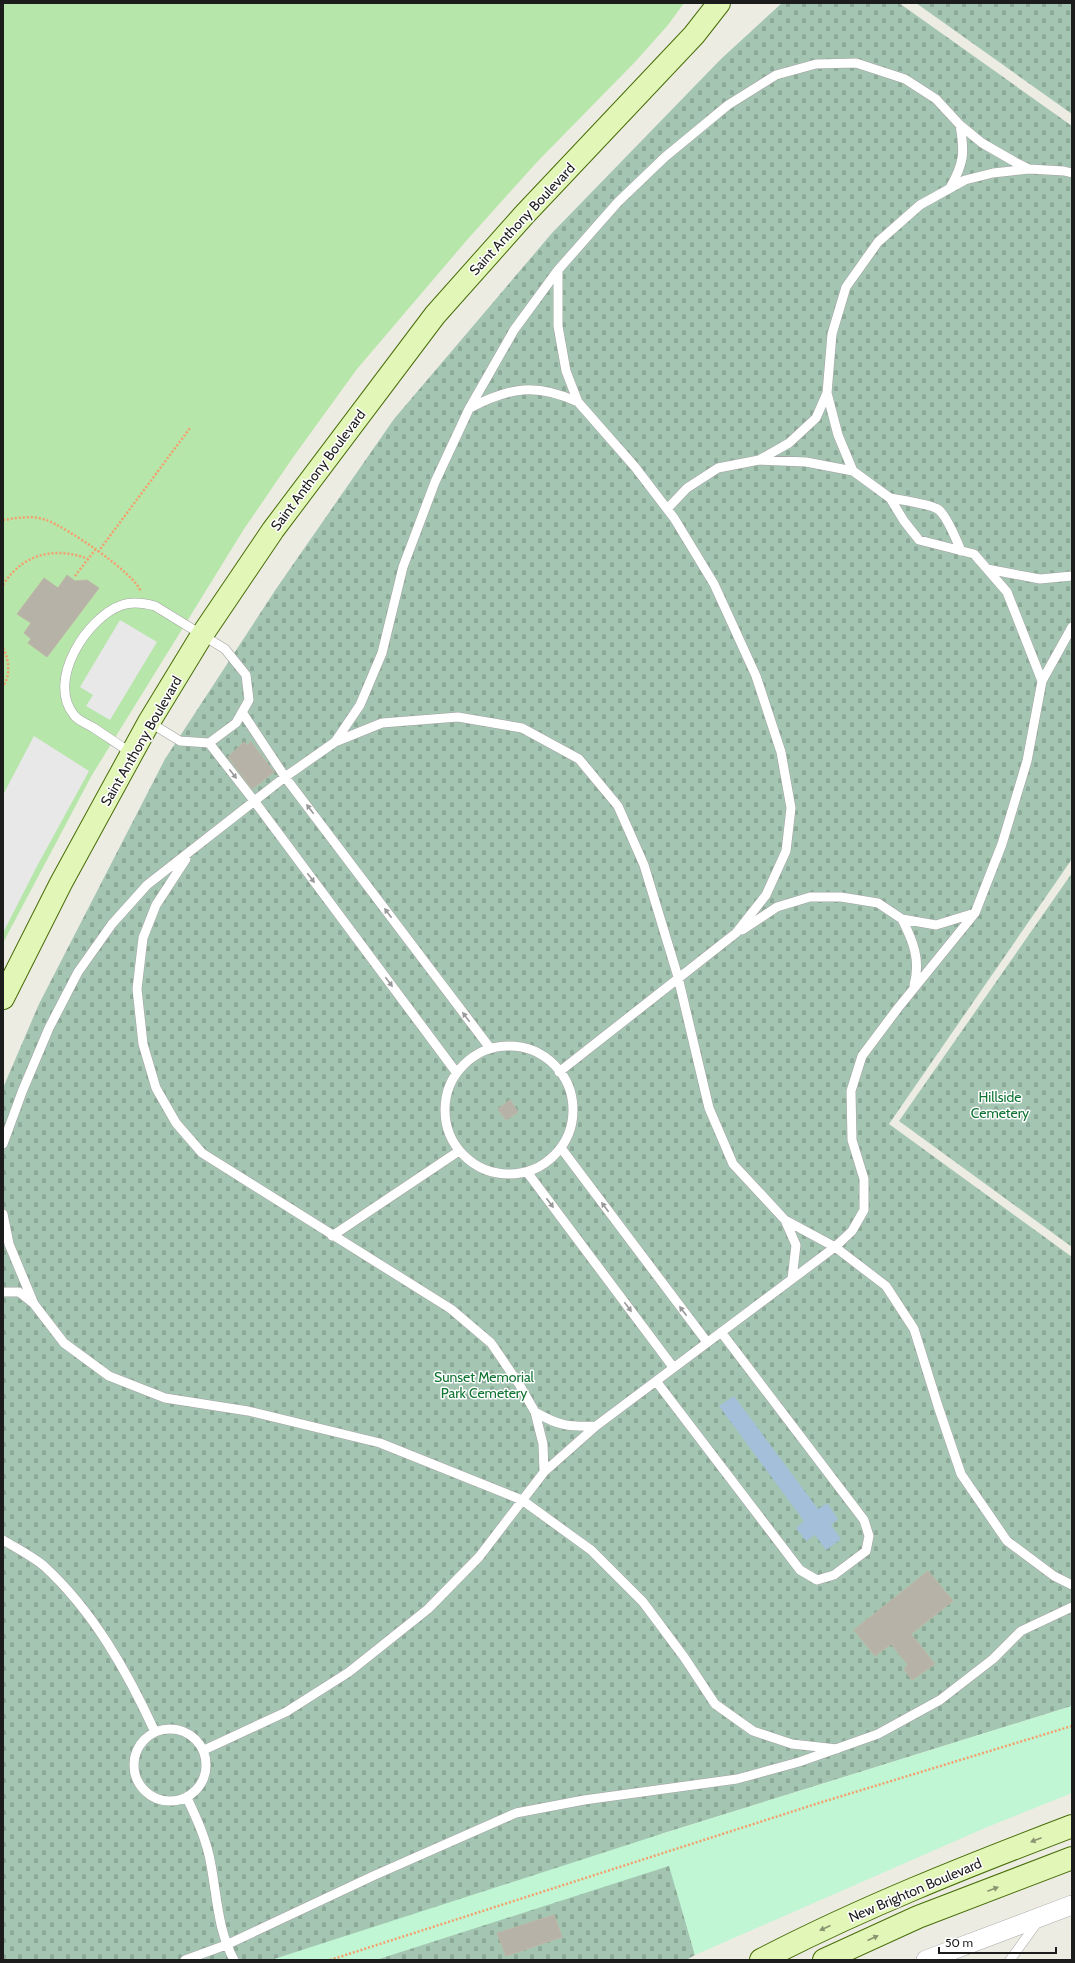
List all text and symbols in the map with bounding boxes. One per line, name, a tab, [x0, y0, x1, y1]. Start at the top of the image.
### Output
street label: Saint Anthony Boulevard	[465, 159, 579, 279]
street label: Saint Anthony Boulevard	[267, 406, 369, 534]
street label: Saint Anthony Boulevard	[96, 673, 186, 809]
one-way arrow	[228, 768, 237, 779]
one-way arrow	[305, 804, 314, 815]
one-way arrow	[307, 872, 315, 883]
one-way arrow	[384, 908, 392, 919]
one-way arrow	[384, 977, 392, 987]
one-way arrow	[462, 1011, 471, 1022]
park label: Hillside Cemetery	[971, 1088, 1029, 1122]
one-way arrow	[546, 1198, 554, 1209]
one-way arrow	[601, 1201, 610, 1212]
one-way arrow	[624, 1302, 632, 1313]
one-way arrow	[679, 1305, 687, 1316]
park label: Sunset Memorial Park Cemetery	[434, 1368, 535, 1402]
one-way arrow	[1029, 1837, 1041, 1843]
street label: New Brighton Boulevard	[846, 1854, 984, 1926]
one-way arrow	[987, 1885, 999, 1891]
one-way arrow	[820, 1925, 831, 1931]
scale bar	[939, 1929, 1056, 1955]
one-way arrow	[867, 1935, 878, 1941]
text: 50 m	[945, 1935, 973, 1950]

